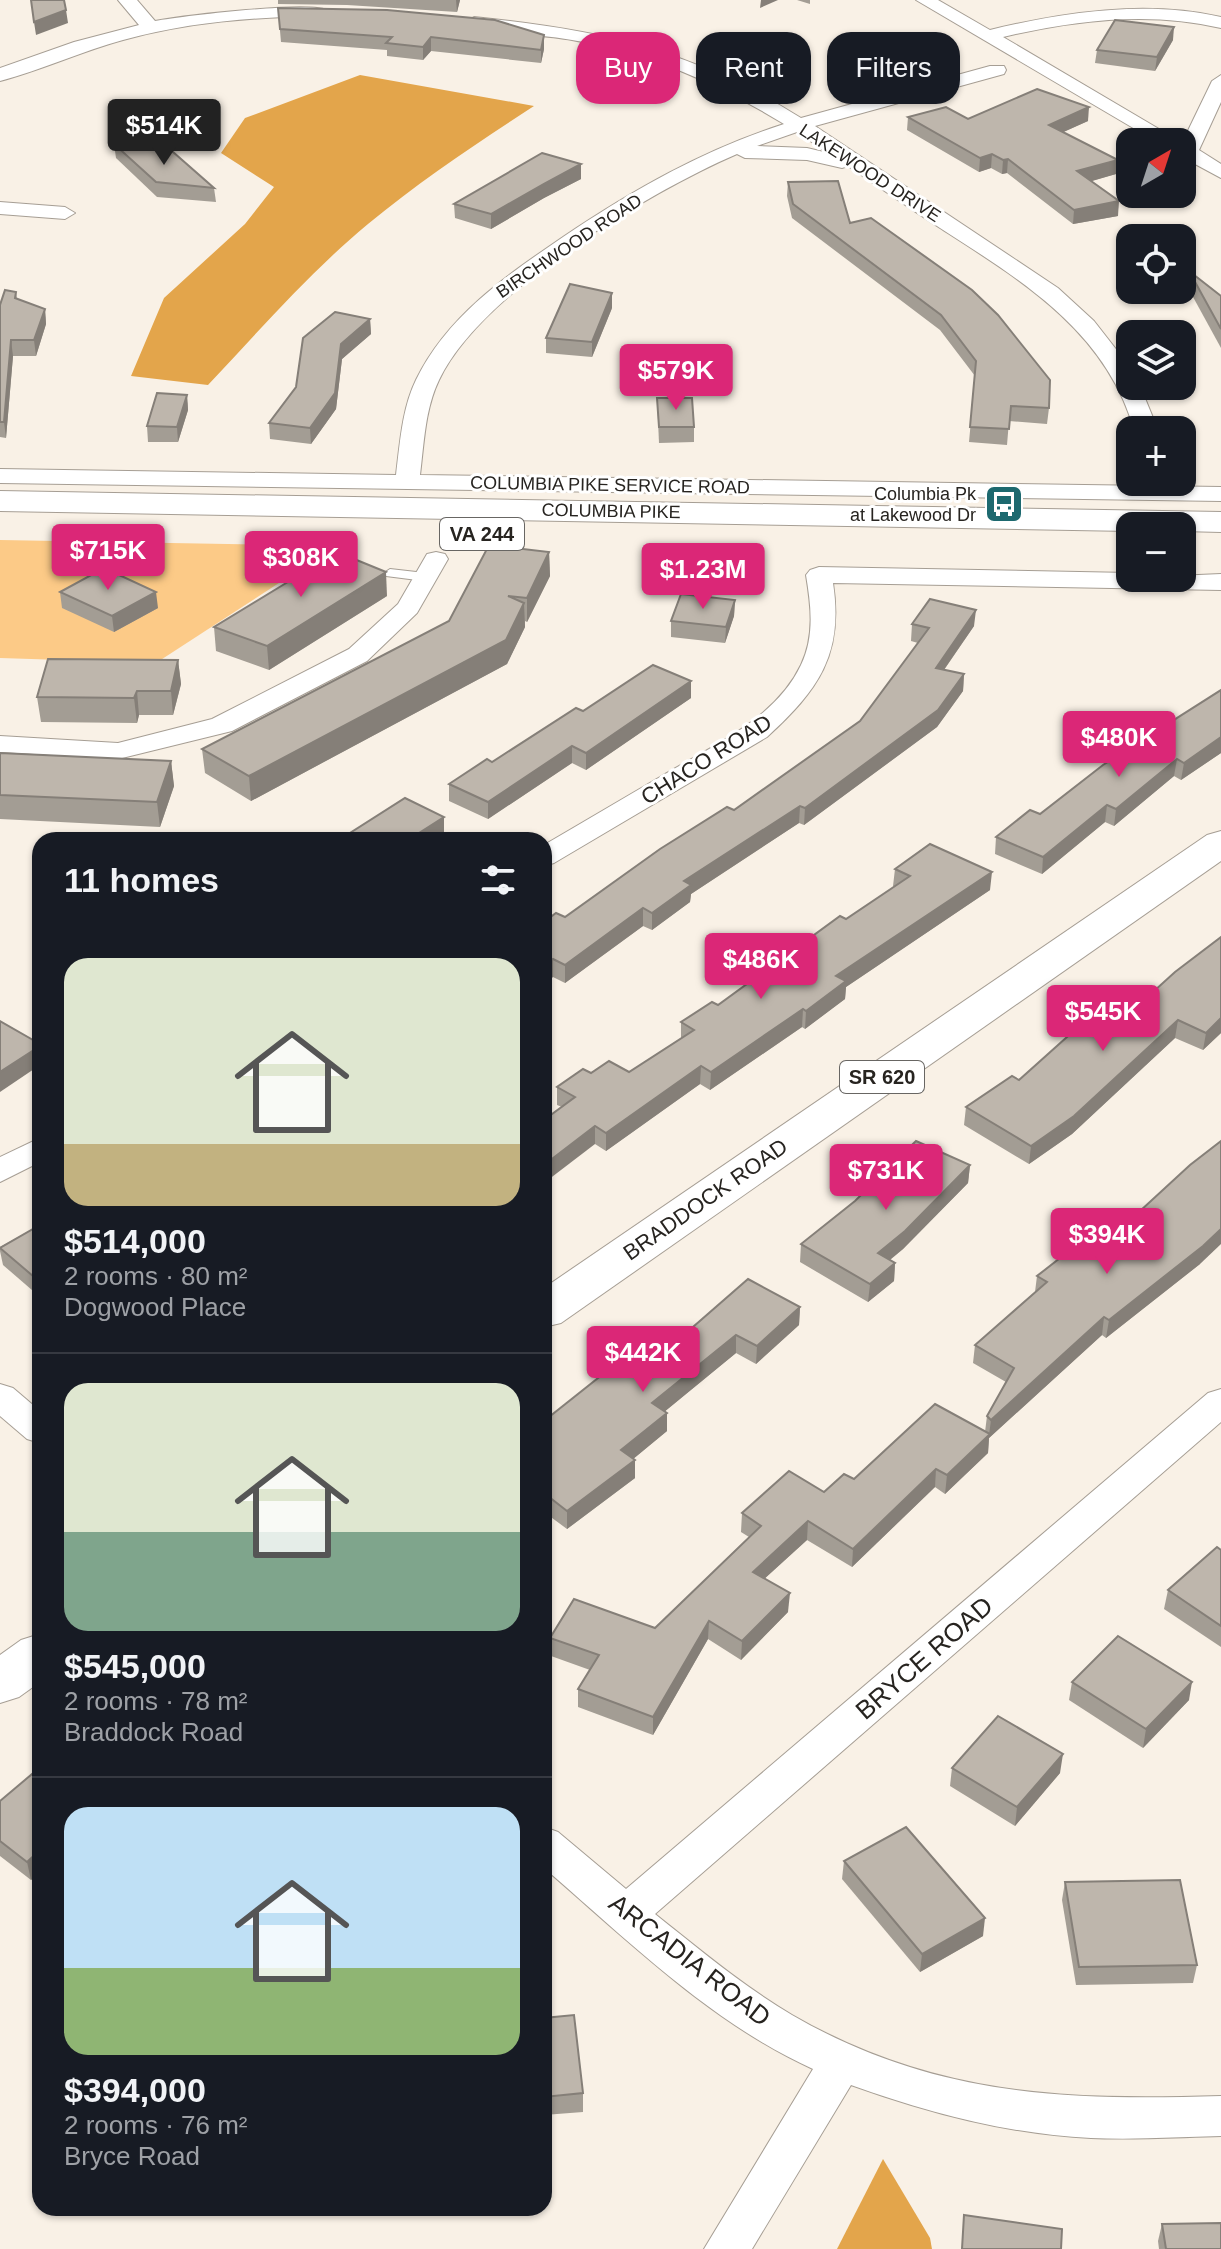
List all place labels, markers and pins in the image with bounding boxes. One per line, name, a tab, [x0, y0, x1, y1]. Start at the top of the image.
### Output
pin: $514K	[108, 99, 220, 167]
pin: $579K	[620, 344, 732, 412]
bus stop icon: Columbia Pk at Lakewood Dr	[983, 483, 1025, 525]
place label: Columbia Pk at Lakewood Dr	[850, 484, 977, 525]
pin: $715K	[52, 524, 164, 592]
pin: $308K	[245, 531, 357, 599]
pin: $1.23M	[638, 543, 768, 611]
pin: $480K	[1063, 711, 1175, 779]
pin: $486K	[705, 933, 817, 1001]
pin: $545K	[1047, 985, 1159, 1053]
pin: $731K	[830, 1144, 942, 1212]
pin: $394K	[1051, 1208, 1163, 1276]
pin: $442K	[587, 1326, 699, 1394]

